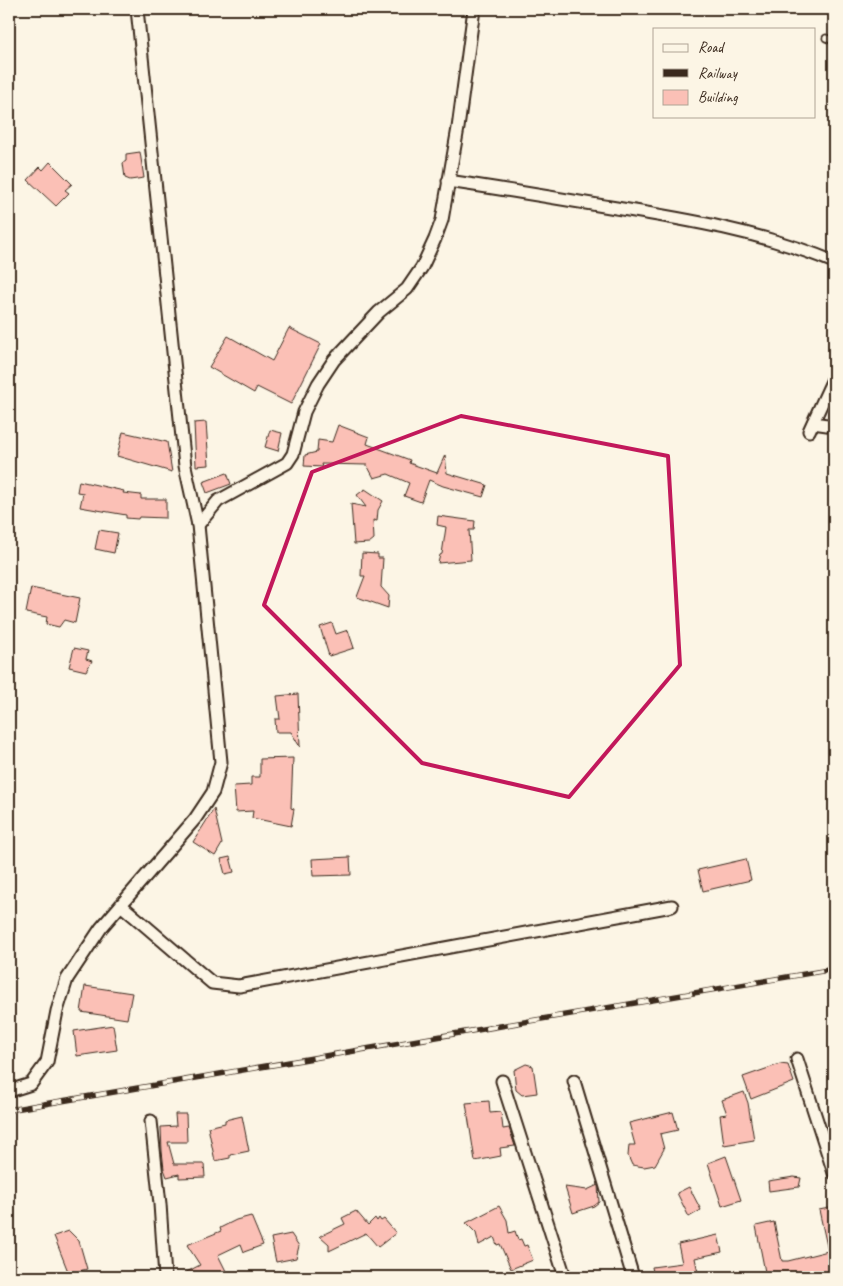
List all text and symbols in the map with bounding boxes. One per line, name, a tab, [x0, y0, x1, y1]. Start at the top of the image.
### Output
legend	[653, 28, 816, 118]
text: Road	[698, 38, 725, 57]
text: Railway	[698, 64, 739, 83]
text: Building	[698, 88, 738, 107]

